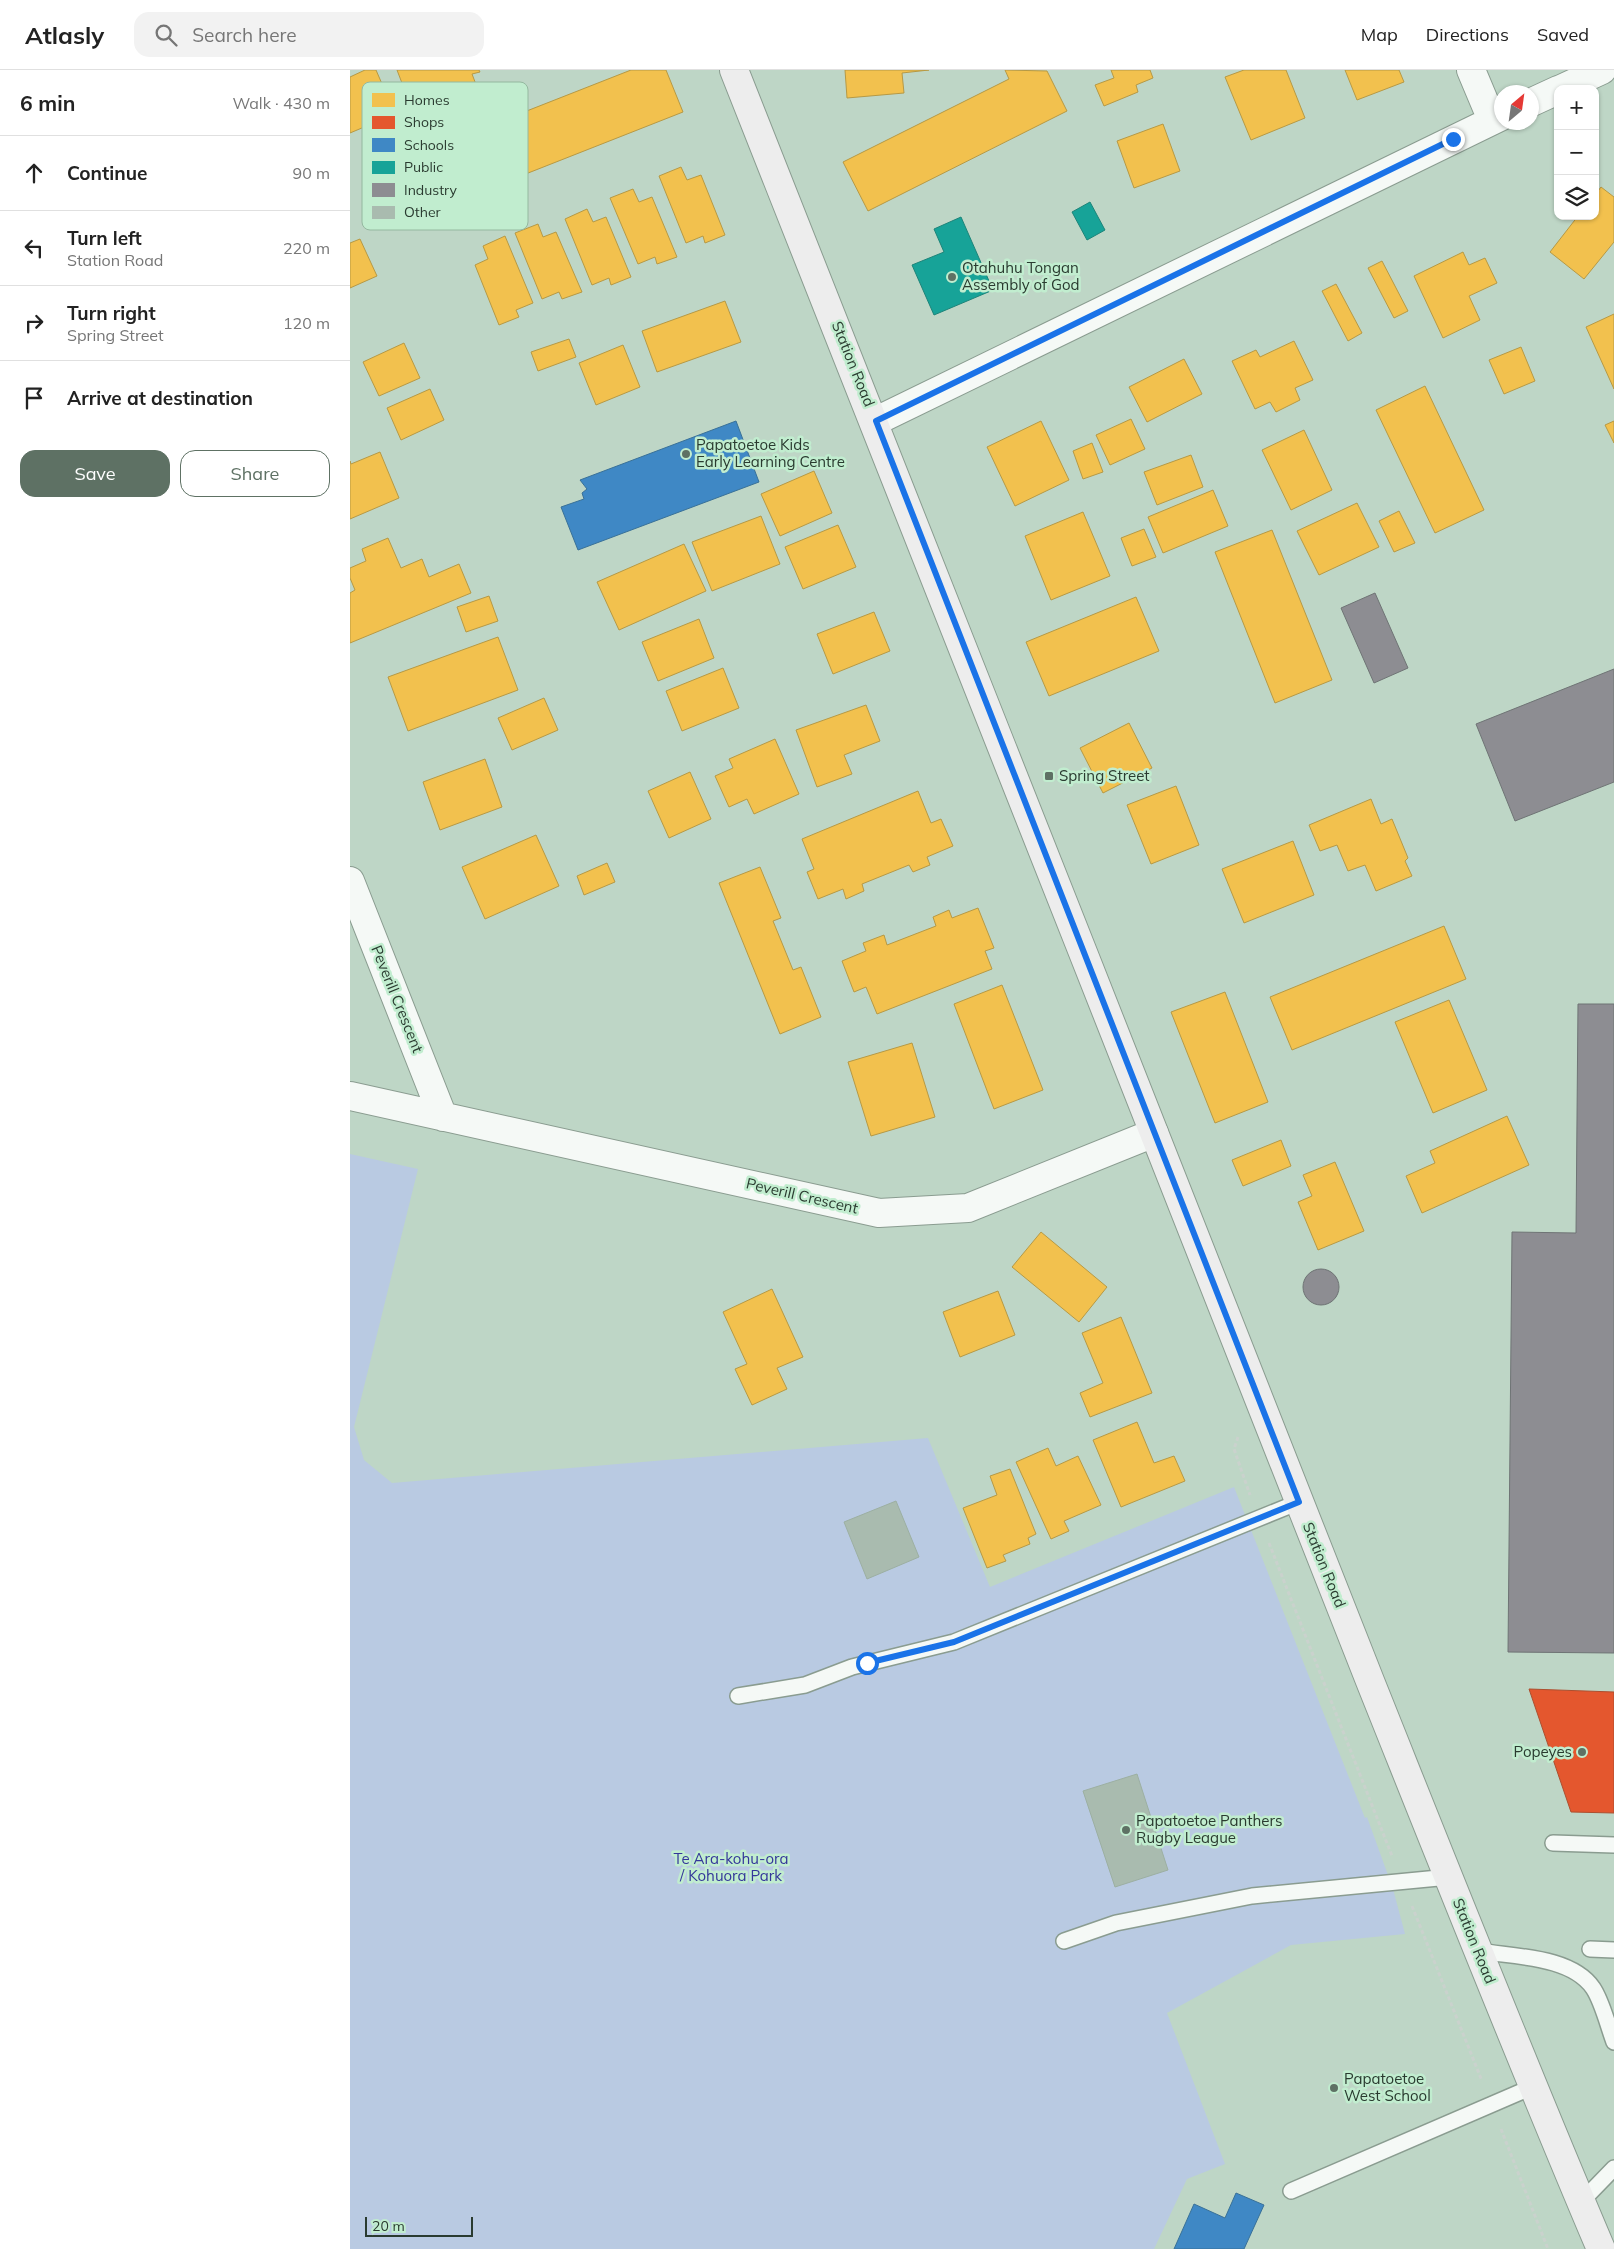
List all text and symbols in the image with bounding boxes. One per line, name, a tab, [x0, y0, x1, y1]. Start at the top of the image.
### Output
search box	[134, 12, 484, 57]
text: Atlasly	[25, 20, 104, 50]
icon: search	[152, 21, 180, 49]
text: Search here	[192, 23, 297, 47]
text: Map	[1361, 23, 1398, 46]
text: Directions	[1426, 23, 1509, 46]
text: Saved	[1537, 23, 1589, 46]
legend	[362, 82, 528, 230]
north arrow	[1494, 85, 1539, 130]
map controls	[1554, 85, 1599, 220]
button: +	[1554, 85, 1599, 130]
text: 6 min	[20, 90, 75, 116]
text: Homes	[404, 91, 450, 109]
text: Walk · 430 m	[232, 93, 330, 113]
text: Shops	[404, 113, 444, 131]
route end	[1442, 128, 1465, 151]
button: −	[1554, 130, 1599, 175]
text: Schools	[404, 136, 454, 154]
text: Public	[404, 158, 443, 176]
icon: ahead	[20, 159, 48, 187]
text: Continue	[67, 161, 147, 185]
text: 90 m	[293, 163, 330, 183]
button: layers	[1554, 175, 1599, 220]
text: Industry	[404, 181, 458, 199]
text: Other	[404, 203, 442, 221]
text: Turn left	[67, 226, 142, 250]
icon: left	[20, 234, 48, 262]
text: 220 m	[283, 238, 330, 258]
text: Station Road	[67, 250, 163, 270]
place label: Otahuhu Tongan Assembly of God	[962, 258, 1080, 294]
marker: Otahuhu Tongan Assembly of God	[946, 271, 958, 283]
text: Turn right	[67, 301, 156, 325]
icon: right	[20, 309, 48, 337]
text: 120 m	[283, 313, 330, 333]
street label: Station Road	[828, 318, 879, 409]
text: Spring Street	[67, 325, 164, 345]
icon: arrive	[20, 384, 48, 412]
text: Arrive at destination	[67, 386, 253, 410]
place label: Papatoetoe Kids Early Learning Centre	[696, 435, 845, 471]
marker: Papatoetoe Kids Early Learning Centre	[680, 448, 692, 460]
button: Save	[20, 450, 170, 497]
button: Share	[180, 450, 330, 497]
place label: Spring Street	[1059, 766, 1150, 785]
marker: Spring Street	[1043, 770, 1055, 782]
street label: Peverill Crescent	[367, 942, 428, 1055]
street label: Peverill Crescent	[744, 1173, 860, 1218]
street label: Station Road	[1299, 1519, 1350, 1610]
route start	[856, 1652, 879, 1675]
place label: Popeyes	[1513, 1742, 1572, 1761]
marker: Popeyes	[1576, 1746, 1588, 1758]
place label: Papatoetoe Panthers Rugby League	[1136, 1811, 1282, 1847]
marker: Papatoetoe Panthers Rugby League	[1120, 1824, 1132, 1836]
park label: Te Ara-kohu-ora / Kohuora Park	[674, 1849, 788, 1885]
street label: Station Road	[1449, 1895, 1500, 1986]
place label: Papatoetoe West School	[1344, 2069, 1431, 2105]
marker: Papatoetoe West School	[1328, 2082, 1340, 2094]
scale bar	[365, 2214, 472, 2237]
text: 20 m	[372, 2217, 405, 2235]

